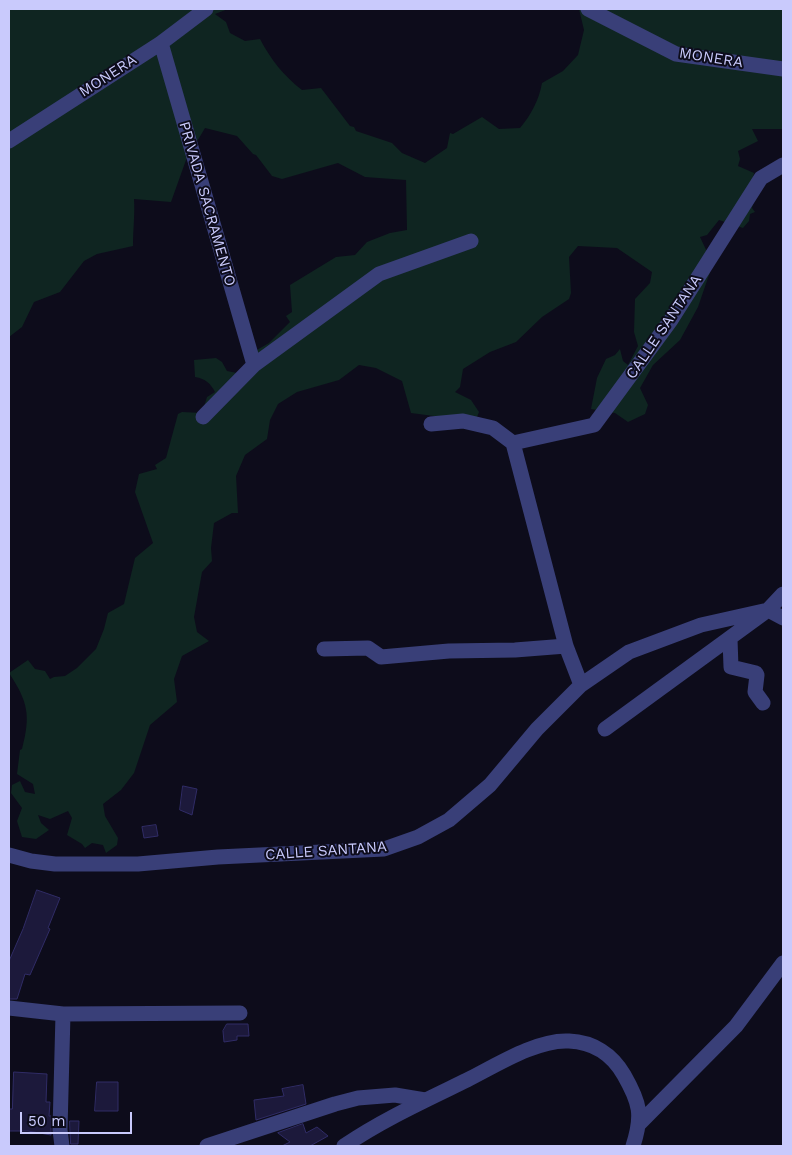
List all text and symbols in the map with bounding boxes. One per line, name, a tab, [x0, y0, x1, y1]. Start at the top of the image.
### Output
street label: MONERA	[678, 44, 744, 72]
street label: MONERA	[76, 51, 140, 101]
street label: PRIVADA SACRAMENTO	[175, 120, 239, 288]
street label: CALLE SANTANA	[623, 272, 705, 382]
street label: CALLE SANTANA	[265, 838, 387, 864]
scale bar	[22, 1102, 135, 1134]
text: 50 m	[28, 1112, 65, 1130]

